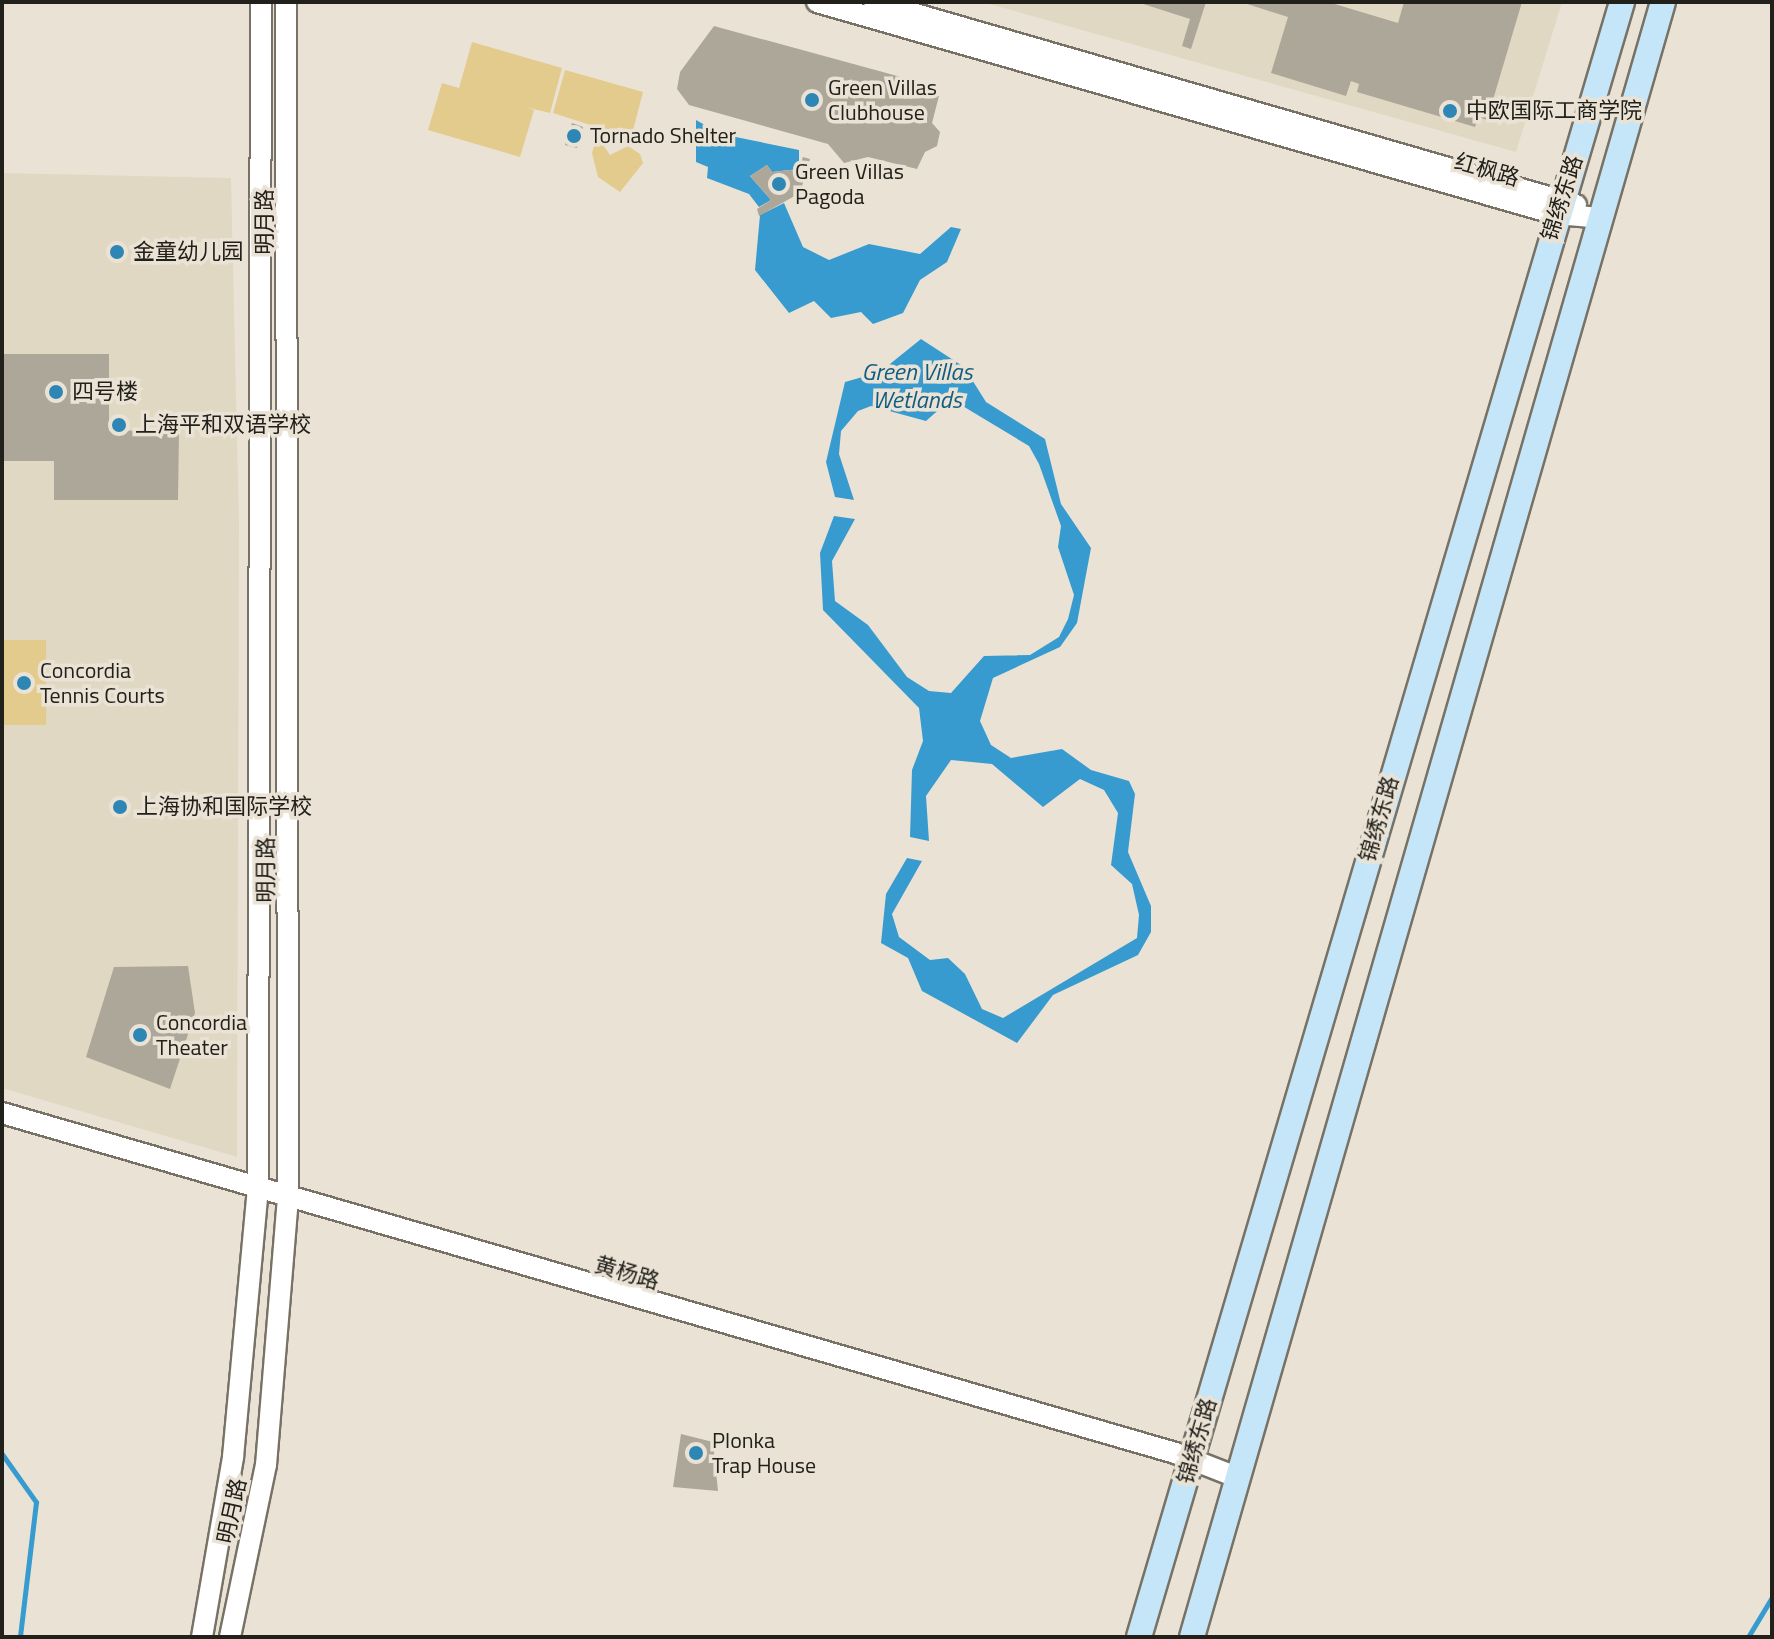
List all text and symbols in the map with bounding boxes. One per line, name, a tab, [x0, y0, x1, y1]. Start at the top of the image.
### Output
place label: Green Villas Clubhouse	[828, 74, 937, 126]
marker: Green Villas Clubhouse	[803, 91, 821, 109]
place label: 中欧国际工商学院	[1466, 98, 1642, 124]
marker: 中欧国际工商学院	[1441, 102, 1459, 120]
place label: Tornado Shelter	[590, 123, 736, 149]
marker: Tornado Shelter	[565, 127, 583, 145]
street label: 红枫路	[1452, 148, 1522, 192]
street label: 锦绣东路	[1536, 152, 1588, 244]
place label: Green Villas Pagoda	[795, 158, 904, 210]
marker: Green Villas Pagoda	[770, 175, 788, 193]
street label: 明月路	[252, 189, 278, 255]
place label: 金童幼儿园	[133, 239, 243, 265]
marker: 金童幼儿园	[108, 243, 126, 261]
water label: Green Villas Wetlands	[861, 358, 973, 414]
place label: 四号楼	[72, 379, 138, 405]
marker: 四号楼	[47, 383, 65, 401]
place label: 上海平和双语学校	[135, 412, 311, 438]
marker: 上海平和双语学校	[110, 416, 128, 434]
place label: Concordia Tennis Courts	[40, 657, 165, 708]
marker: Concordia Tennis Courts	[15, 674, 33, 692]
street label: 锦绣东路	[1354, 773, 1404, 865]
place label: 上海协和国际学校	[136, 794, 312, 820]
marker: 上海协和国际学校	[111, 798, 129, 816]
street label: 明月路	[253, 837, 279, 903]
place label: Concordia Theater	[156, 1009, 247, 1060]
marker: Concordia Theater	[131, 1026, 149, 1044]
street label: 黄杨路	[592, 1251, 662, 1295]
street label: 锦绣东路	[1172, 1395, 1222, 1487]
place label: Plonka Trap House	[712, 1427, 816, 1478]
marker: Plonka Trap House	[687, 1444, 705, 1462]
street label: 明月路	[212, 1476, 252, 1546]

